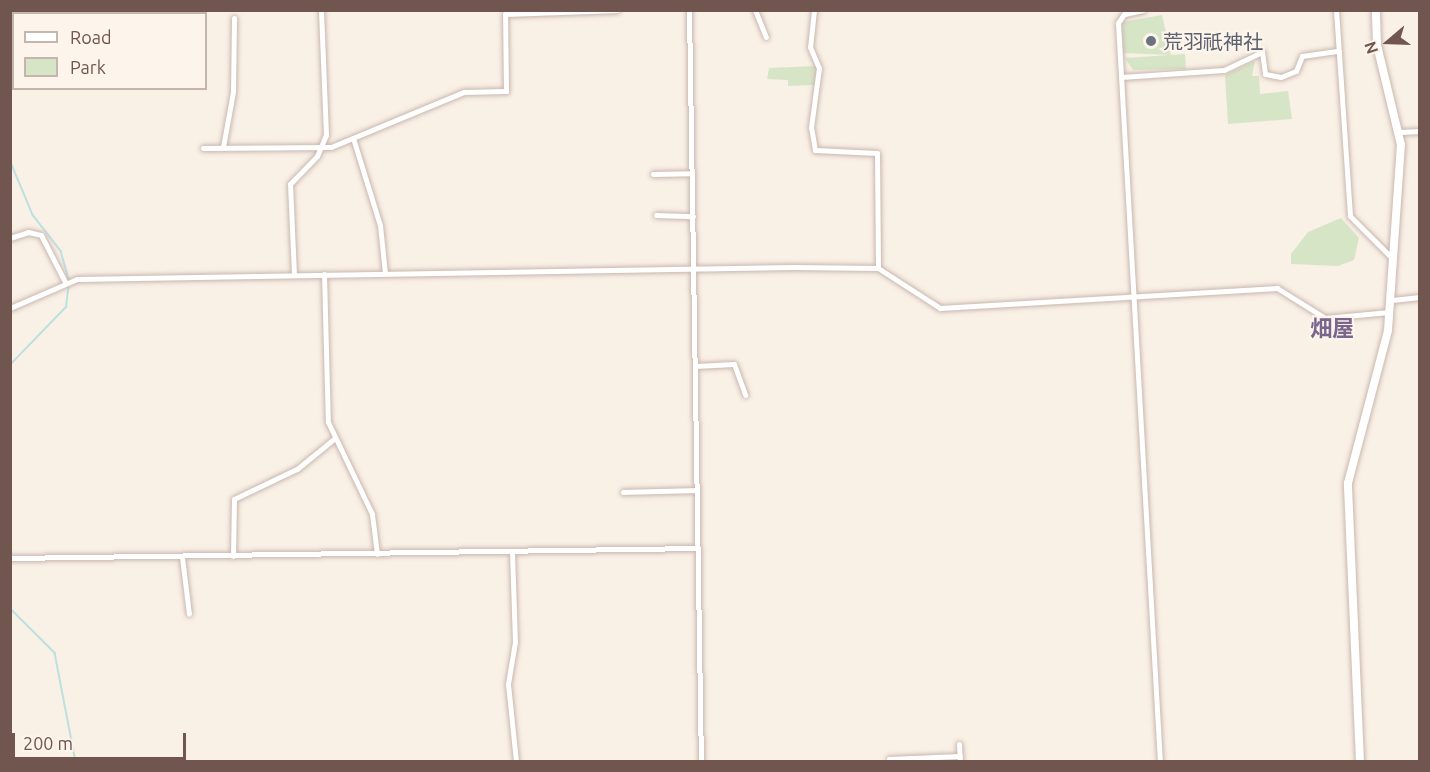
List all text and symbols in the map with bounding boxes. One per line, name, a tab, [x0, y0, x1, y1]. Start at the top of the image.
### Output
legend	[12, 12, 207, 90]
north arrow	[1358, 12, 1418, 72]
text: Road	[70, 27, 112, 47]
place label: 荒羽祇神社	[1163, 29, 1263, 53]
marker: 荒羽祇神社	[1144, 34, 1158, 48]
text: N	[1361, 39, 1381, 56]
text: Park	[70, 57, 106, 77]
district label: 畑屋	[1310, 315, 1354, 341]
scale bar	[15, 721, 189, 759]
text: 200 m	[23, 733, 73, 753]

